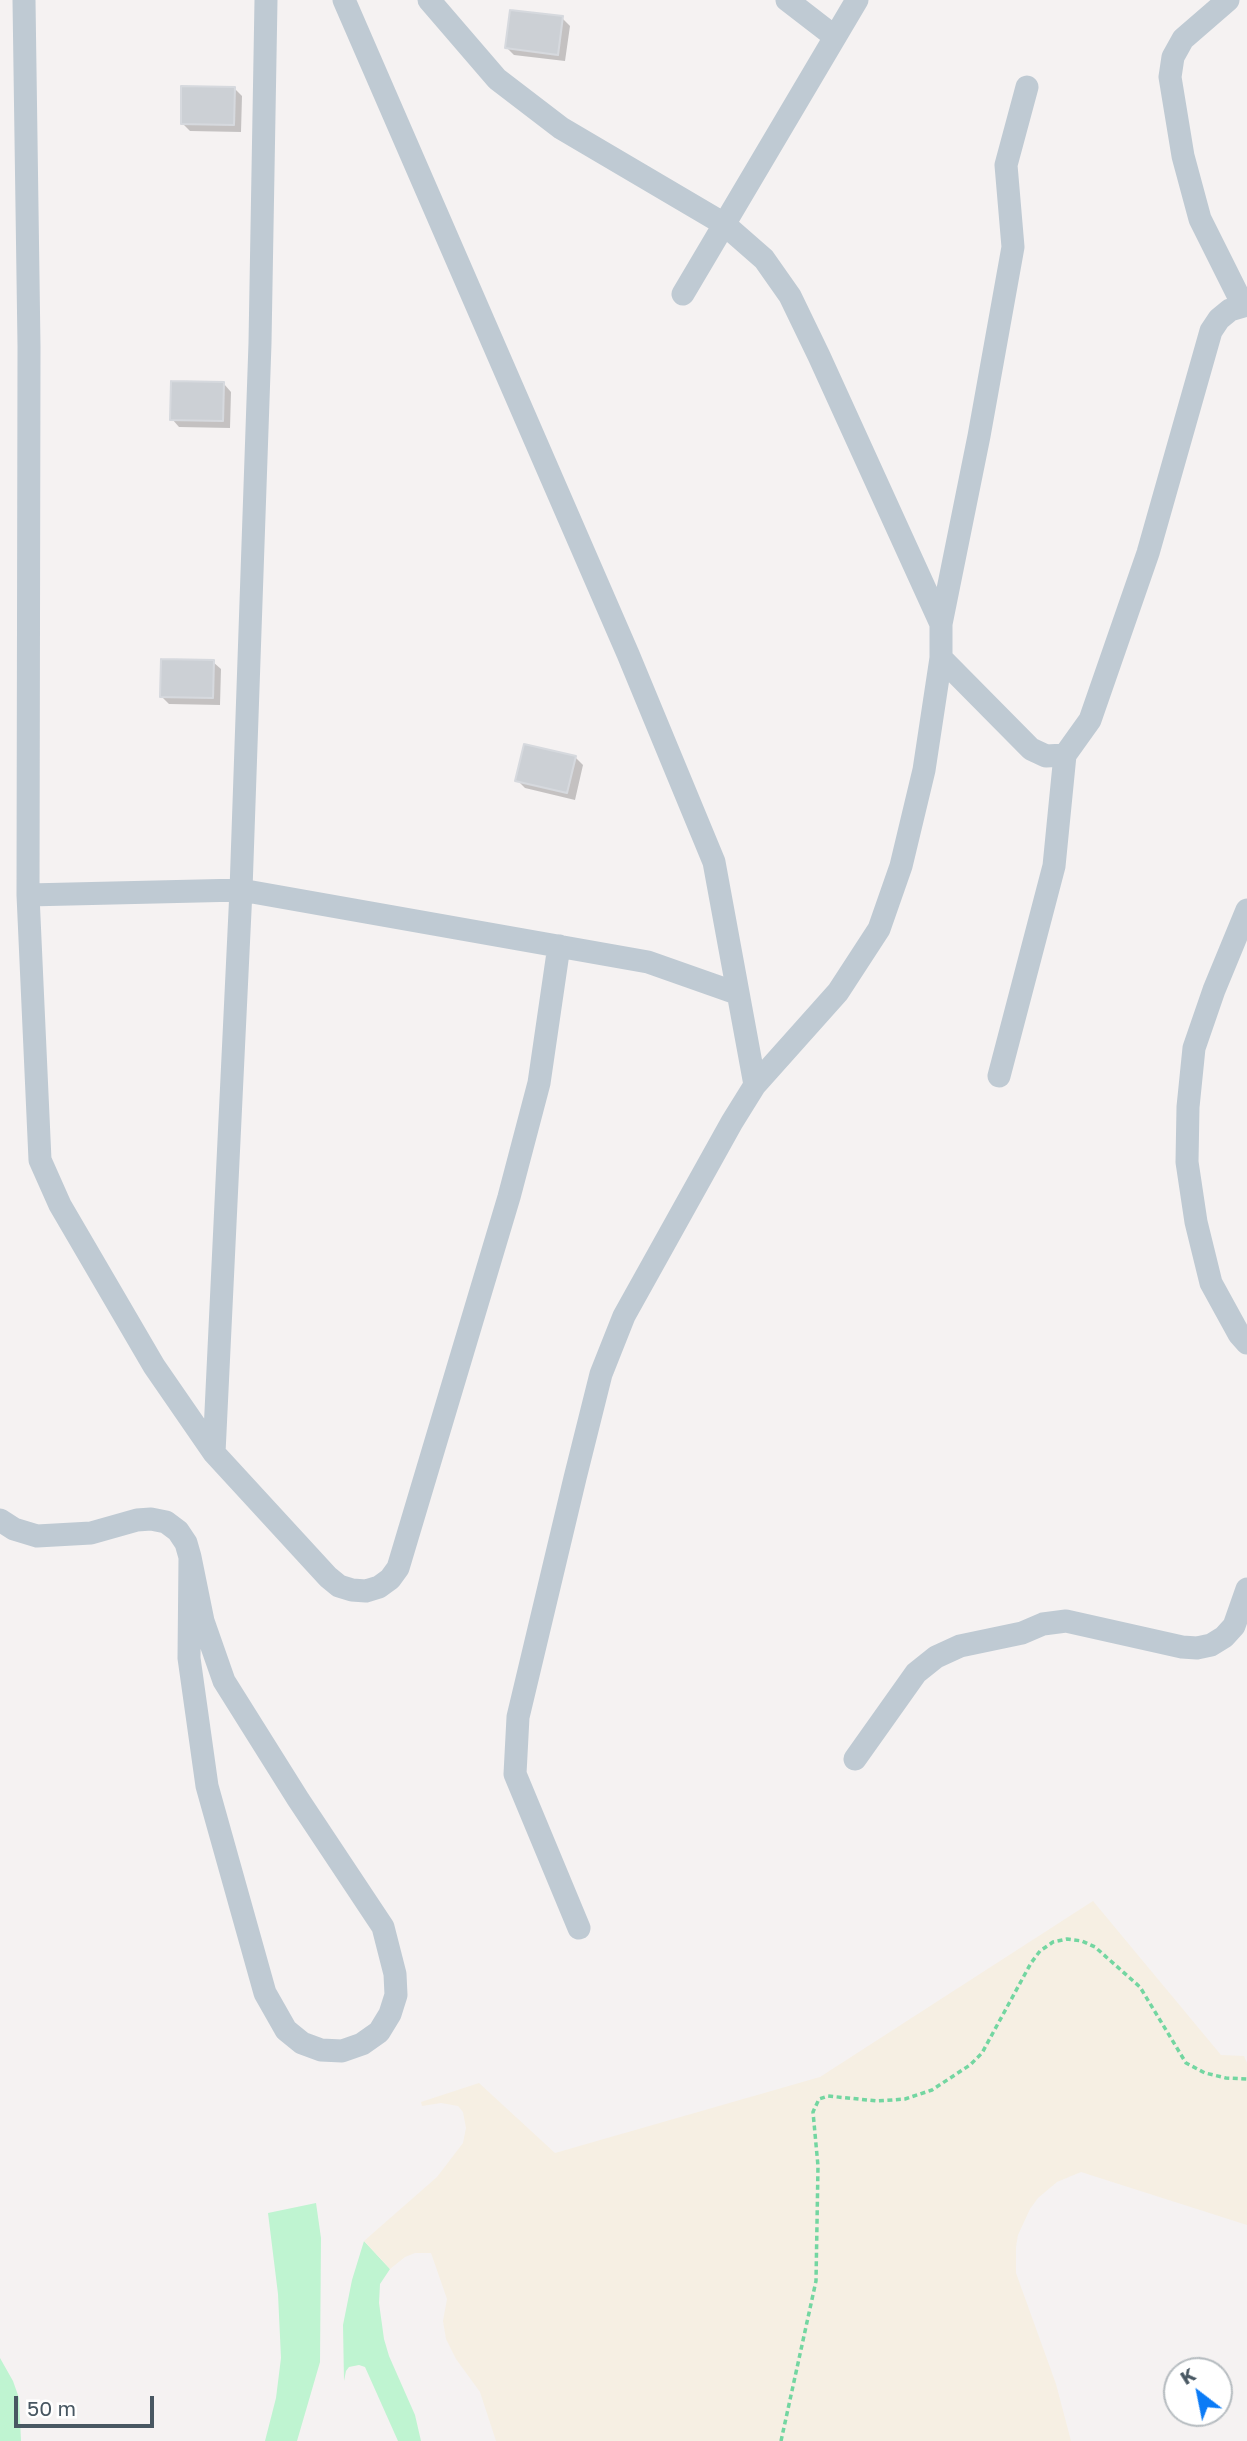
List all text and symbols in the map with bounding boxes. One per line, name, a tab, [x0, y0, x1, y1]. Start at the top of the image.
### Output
north arrow	[1163, 2357, 1233, 2427]
text: K	[1176, 2362, 1200, 2389]
scale bar	[18, 2382, 158, 2426]
text: 50 m	[27, 2395, 76, 2421]

